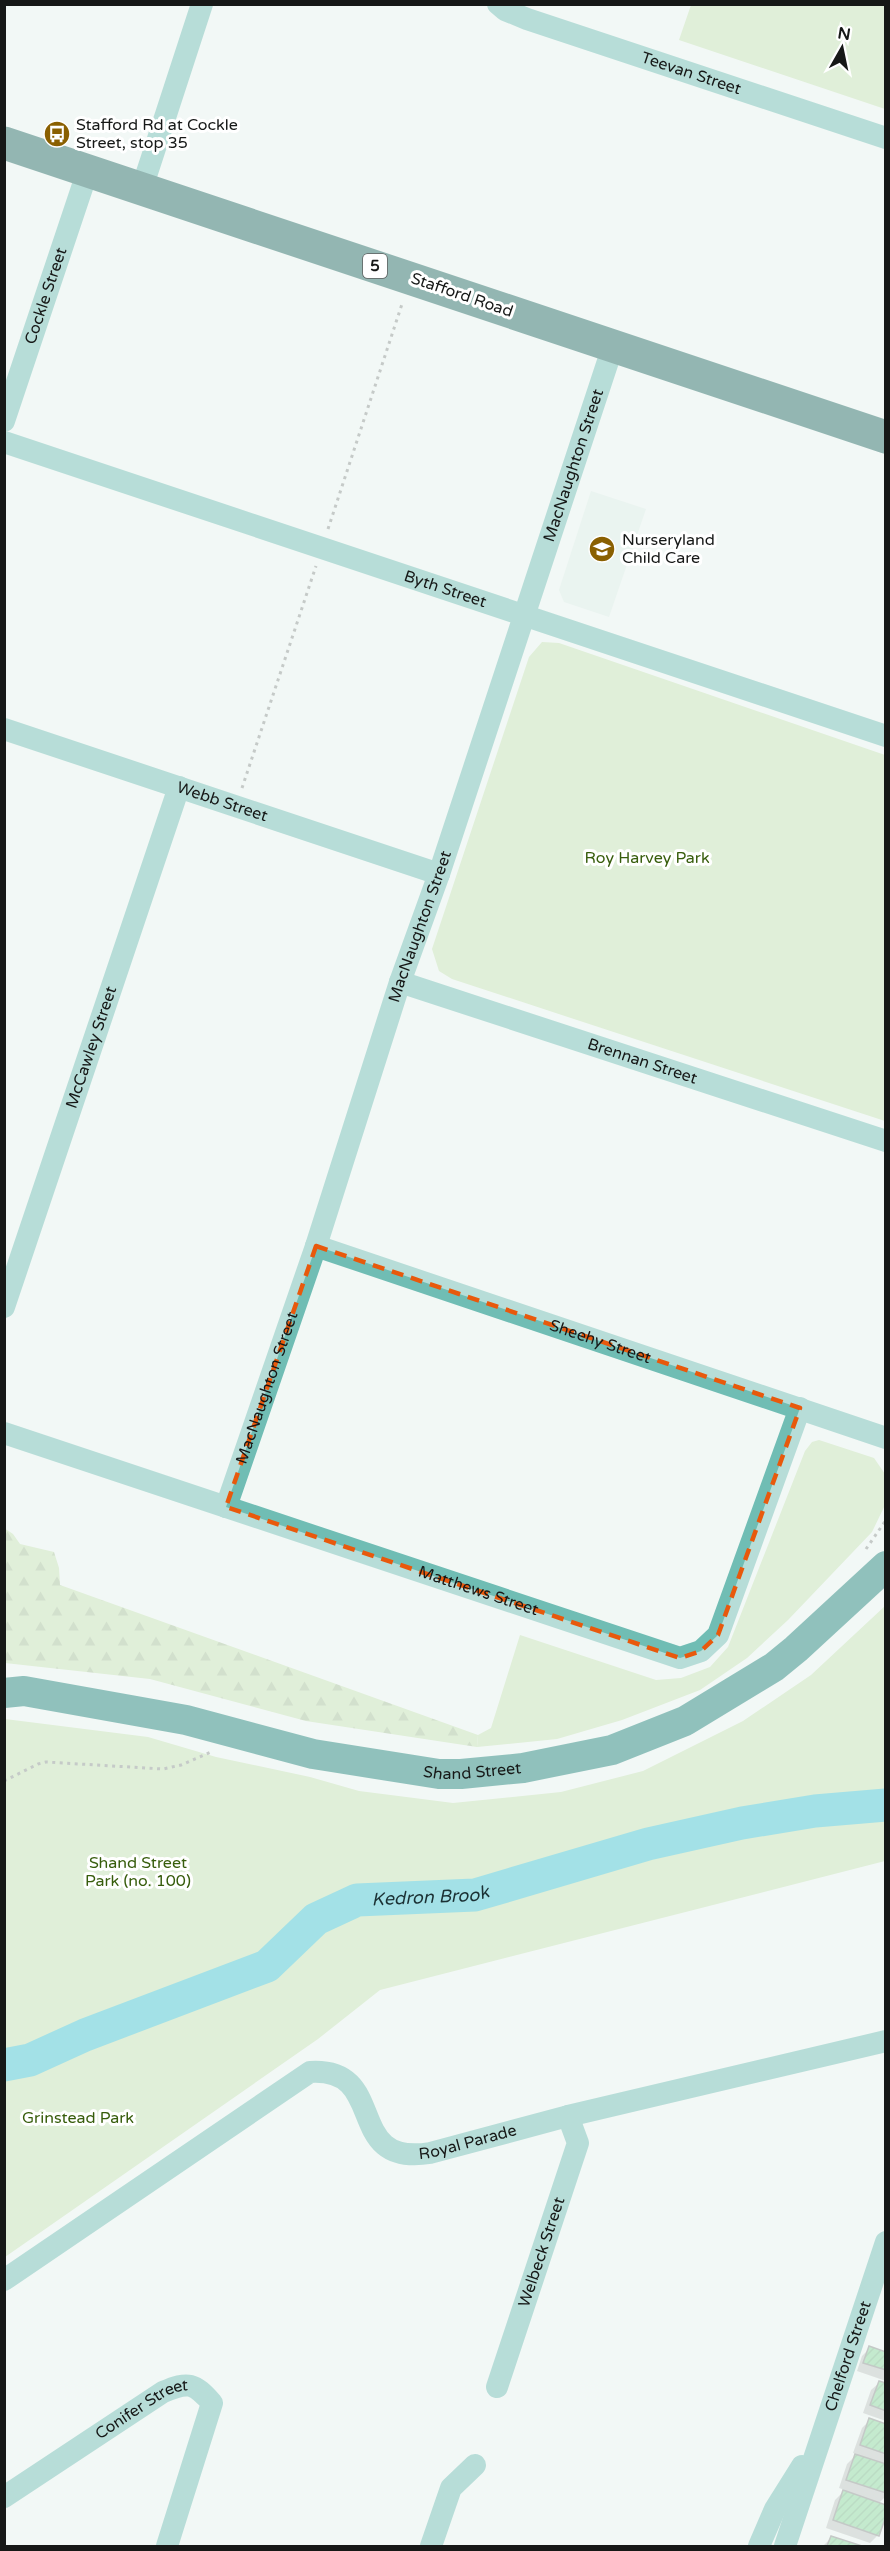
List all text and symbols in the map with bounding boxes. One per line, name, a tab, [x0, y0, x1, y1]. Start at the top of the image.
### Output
north arrow	[812, 18, 872, 78]
text: N	[836, 23, 852, 45]
street label: Teevan Street	[639, 48, 744, 99]
place label: Stafford Rd at Cockle Street, stop 35	[76, 115, 238, 153]
bus stop icon: Stafford Rd at Cockle Street, stop 35	[42, 119, 72, 149]
street label: Cockle Street	[20, 245, 71, 347]
road number: 5	[363, 254, 387, 278]
street label: Stafford Road	[408, 268, 516, 322]
street label: MacNaughton Street	[539, 387, 608, 545]
place label: Nurseryland Child Care	[622, 530, 715, 568]
school or university icon: Nurseryland Child Care	[587, 534, 617, 564]
street label: Byth Street	[401, 566, 489, 612]
street label: Webb Street	[174, 777, 270, 826]
street label: MacNaughton Street	[384, 848, 456, 1005]
park label: Roy Harvey Park	[584, 848, 710, 868]
street label: McCawley Street	[62, 984, 121, 1111]
street label: Brennan Street	[585, 1034, 700, 1089]
street label: MacNaughton Street	[232, 1309, 303, 1467]
street label: Sheehy Street	[547, 1315, 654, 1368]
street label: Matthews Street	[416, 1562, 541, 1620]
street label: Shand Street	[422, 1758, 522, 1784]
park label: Shand Street Park (no. 100)	[85, 1853, 191, 1891]
water label: Kedron Brook	[371, 1880, 493, 1910]
park label: Grinstead Park	[22, 2108, 134, 2128]
street label: Royal Parade	[418, 2120, 519, 2164]
street label: Welbeck Street	[514, 2195, 569, 2310]
street label: Chelford Street	[820, 2298, 876, 2414]
street label: Conifer Street	[91, 2375, 188, 2444]

